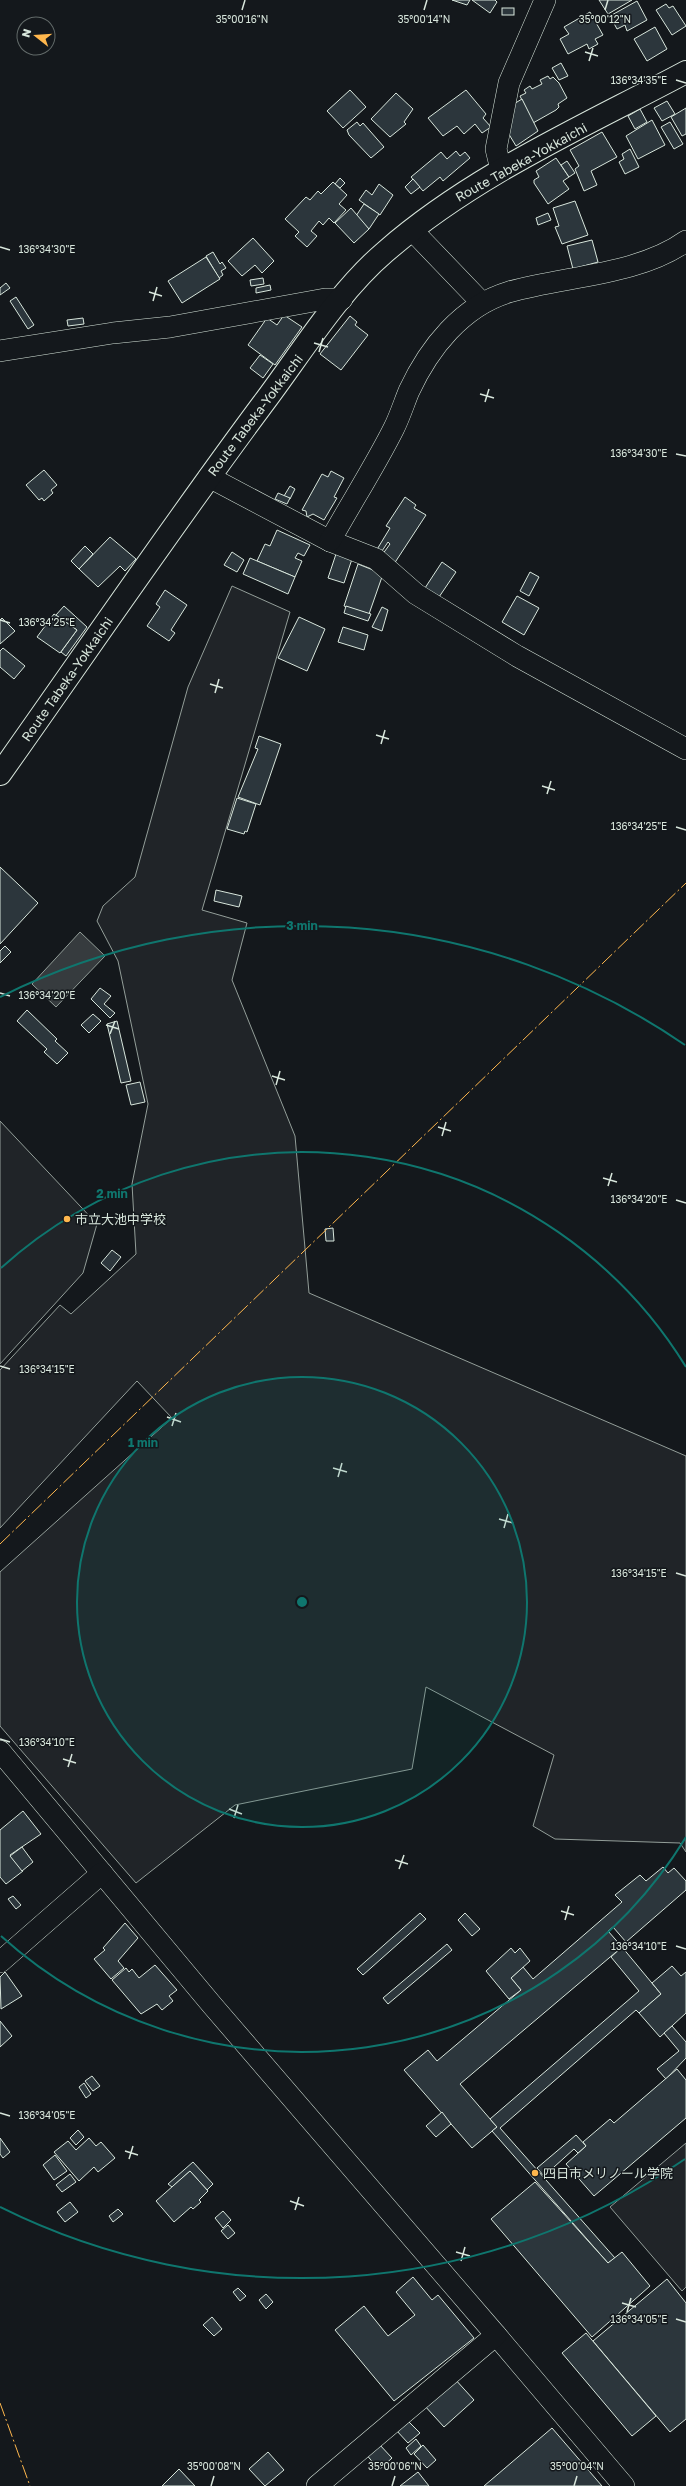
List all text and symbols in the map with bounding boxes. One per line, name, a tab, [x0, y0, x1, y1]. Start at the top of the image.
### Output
text: 35°00'16"N	[216, 13, 268, 25]
text: 35°00'14"N	[398, 13, 450, 25]
text: 35°00'12"N	[579, 13, 631, 25]
north arrow	[16, 16, 56, 56]
text: N	[19, 27, 33, 39]
text: 136°34'35"E	[611, 74, 667, 86]
street label: Route Tabeka-Yokkaichi	[452, 119, 590, 205]
text: 136°34'30"E	[19, 243, 75, 255]
street label: Route Tabeka-Yokkaichi	[204, 351, 306, 479]
text: 136°34'30"E	[611, 447, 667, 459]
street label: Route Tabeka-Yokkaichi	[18, 614, 116, 744]
text: 136°34'25"E	[19, 616, 75, 628]
text: 136°34'25"E	[611, 820, 667, 832]
text: 3 min	[286, 918, 318, 933]
text: 136°34'20"E	[19, 989, 75, 1001]
text: 2 min	[96, 1186, 128, 1201]
text: 136°34'20"E	[611, 1193, 667, 1205]
place label: 市立大池中学校	[75, 1211, 166, 1227]
marker: 市立大池中学校	[62, 1214, 72, 1224]
text: 136°34'15"E	[19, 1363, 75, 1375]
text: 1 min	[128, 1435, 158, 1450]
text: 136°34'15"E	[611, 1567, 667, 1579]
centre of rings	[295, 1595, 309, 1609]
text: 136°34'10"E	[19, 1736, 75, 1748]
text: 136°34'10"E	[611, 1940, 667, 1952]
text: 136°34'05"E	[19, 2109, 75, 2121]
place label: 四日市メリノール学院	[543, 2165, 673, 2181]
marker: 四日市メリノール学院	[530, 2168, 540, 2178]
text: 136°34'05"E	[611, 2313, 667, 2325]
text: 35°00'08"N	[187, 2460, 241, 2472]
text: 35°00'06"N	[368, 2460, 422, 2472]
text: 35°00'04"N	[550, 2460, 604, 2472]

